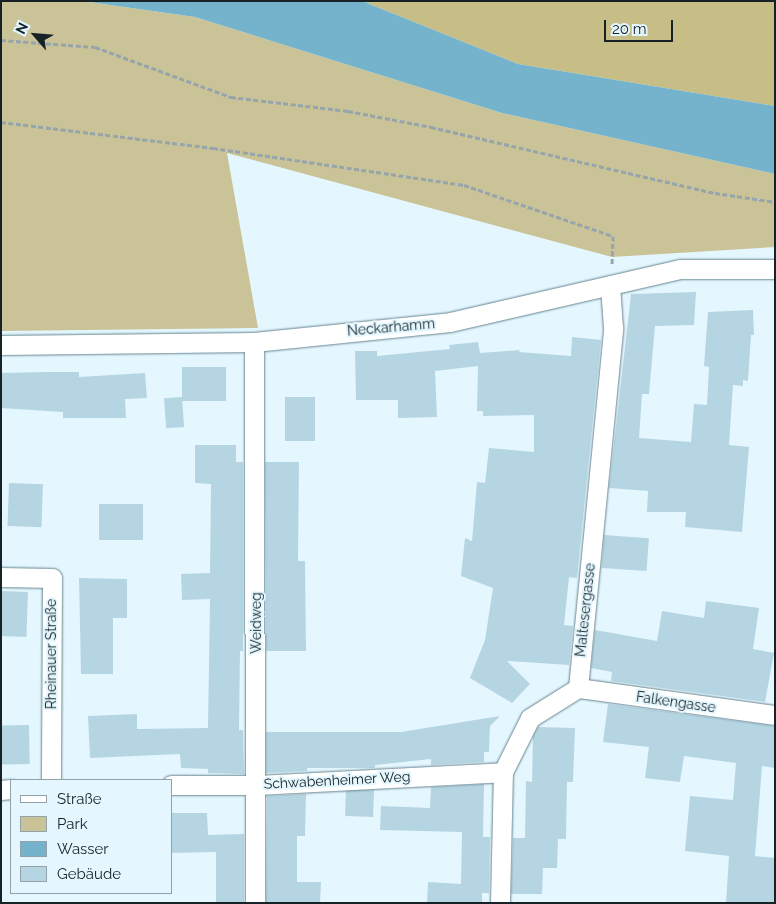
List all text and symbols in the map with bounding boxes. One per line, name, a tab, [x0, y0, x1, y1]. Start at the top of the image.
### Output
north arrow	[10, 10, 60, 60]
scale bar	[606, 10, 675, 42]
text: N	[12, 20, 31, 37]
text: 20 m	[612, 20, 647, 38]
street label: Neckarhamm	[346, 315, 436, 339]
street label: Maltesergasse	[572, 562, 598, 658]
street label: Weidweg	[248, 592, 264, 654]
street label: Rheinauer Straße	[43, 599, 59, 709]
street label: Falkengasse	[635, 688, 717, 716]
street label: Schwabenheimer Weg	[263, 768, 411, 792]
legend	[10, 779, 172, 894]
text: Straße	[57, 790, 101, 808]
text: Park	[57, 815, 88, 833]
text: Wasser	[57, 840, 109, 858]
text: Gebäude	[57, 865, 121, 883]

